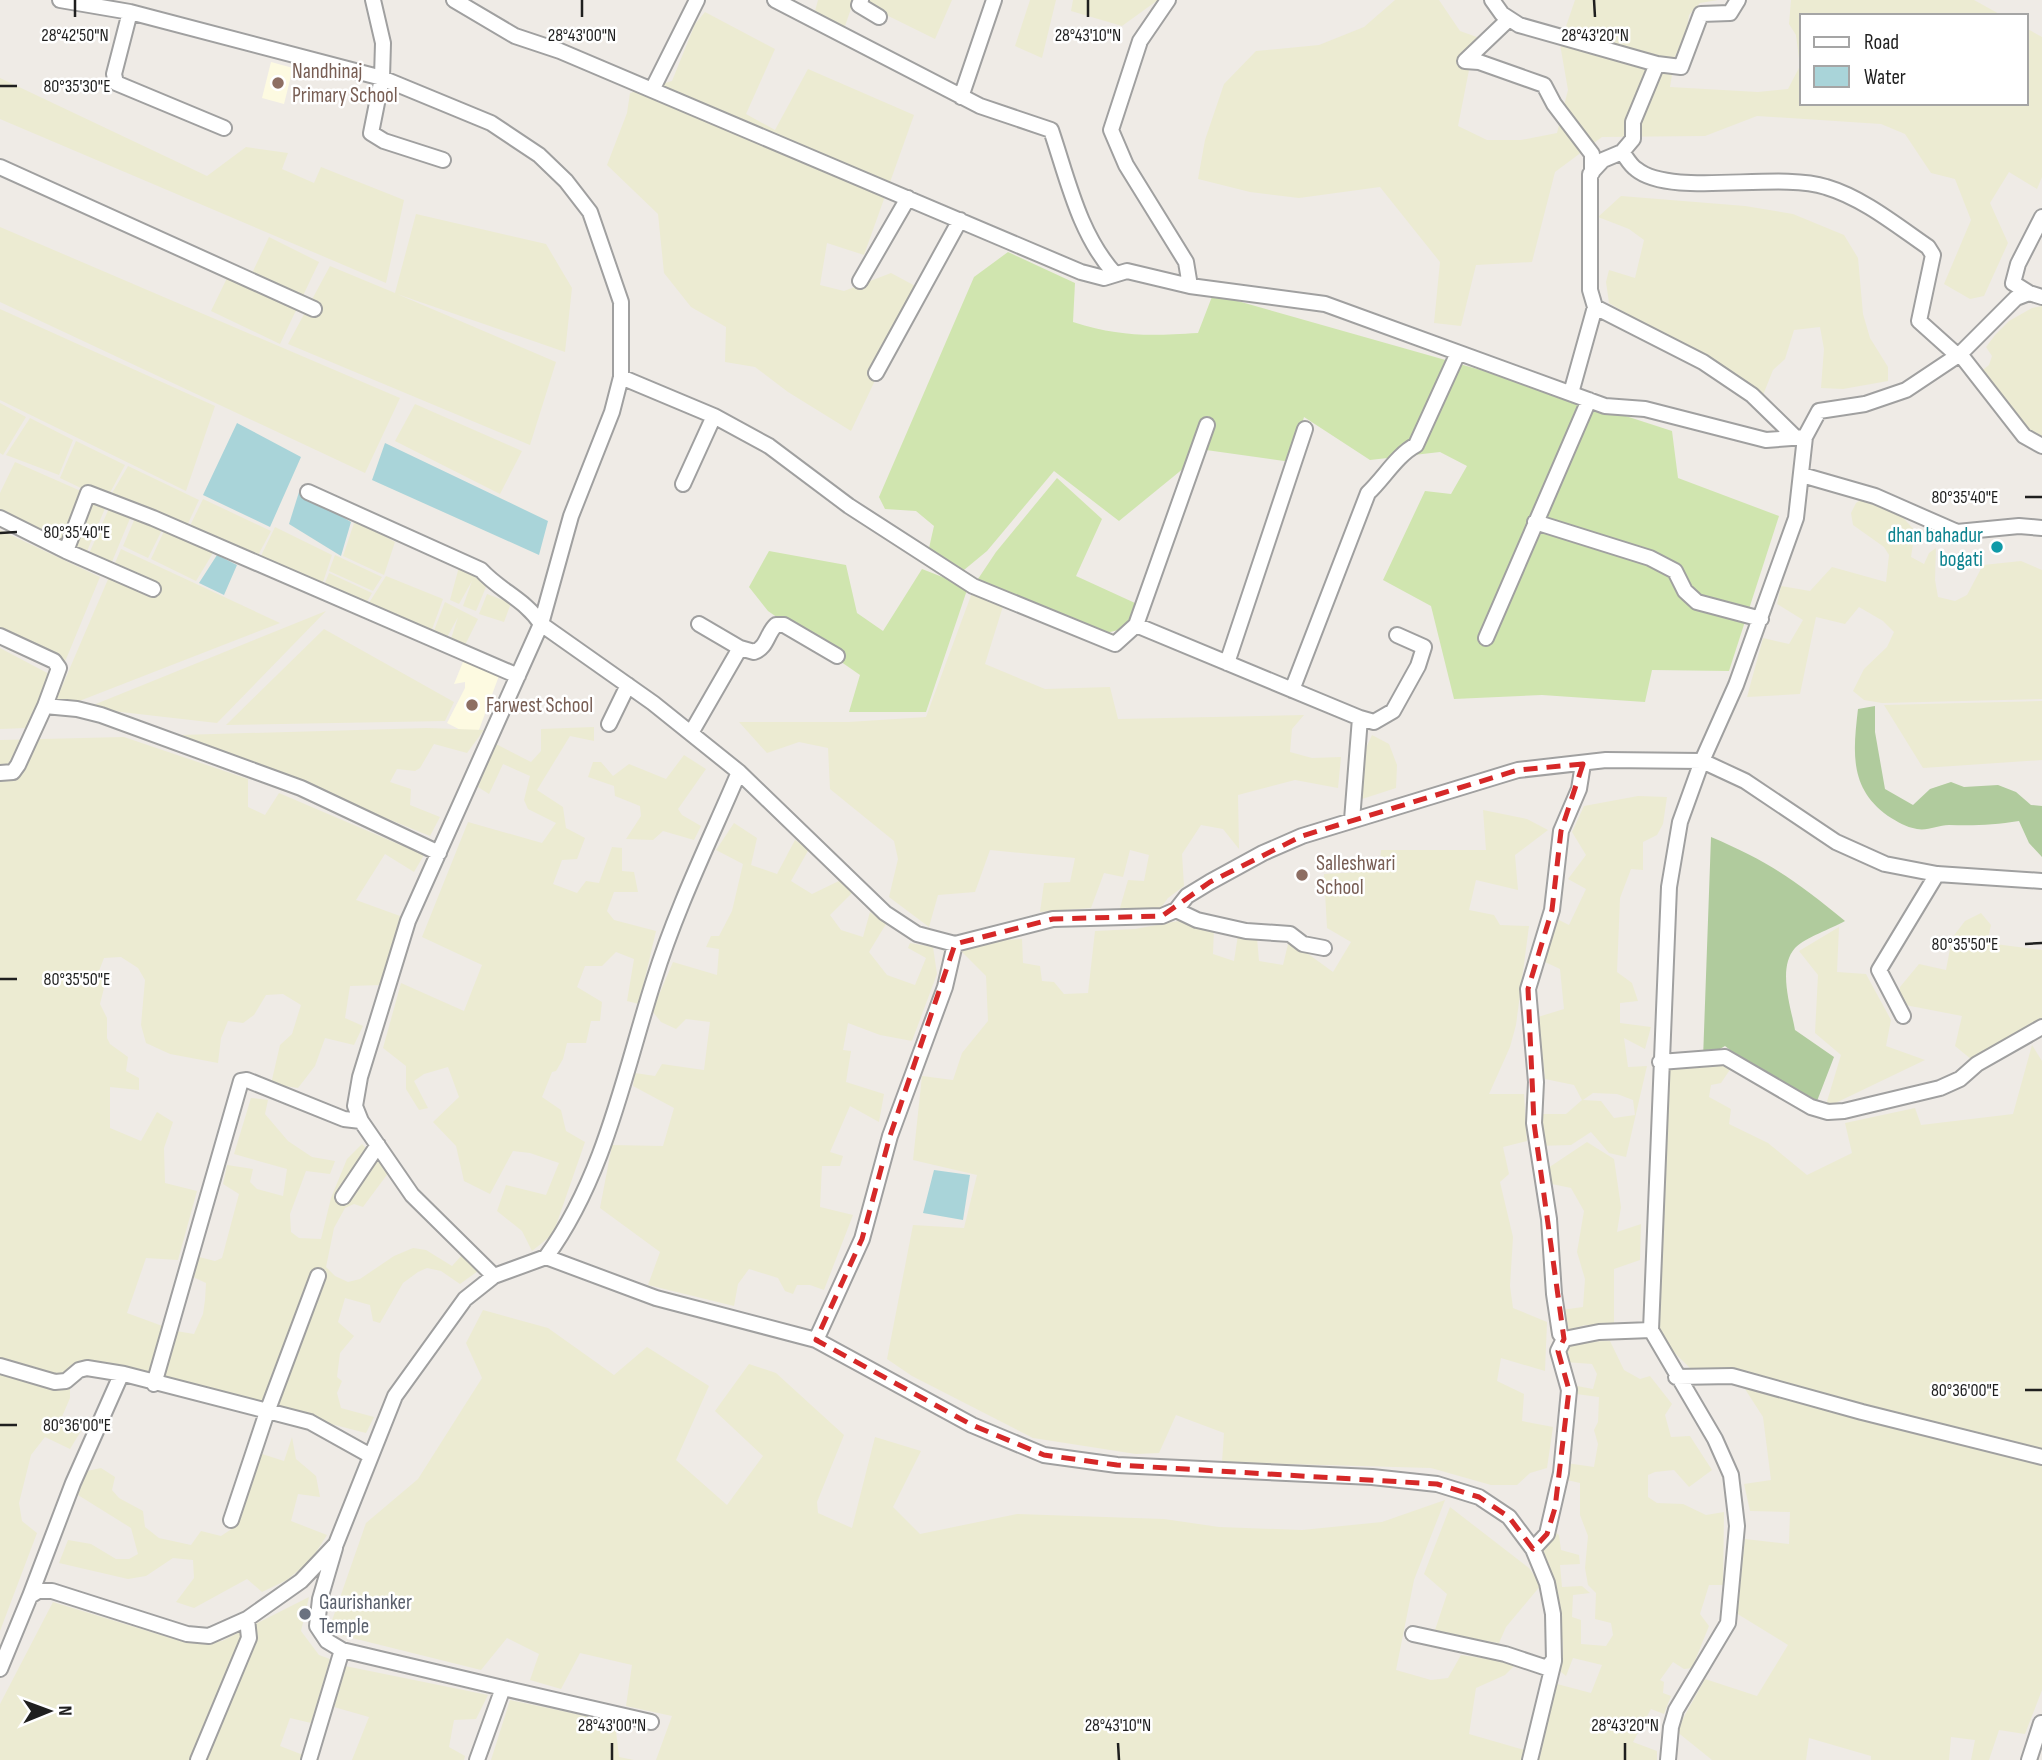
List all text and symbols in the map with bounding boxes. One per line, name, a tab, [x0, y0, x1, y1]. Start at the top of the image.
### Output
legend	[1800, 14, 2028, 105]
text: 28°42'50"N	[41, 25, 109, 46]
text: 28°43'00"N	[548, 25, 616, 46]
text: 28°43'10"N	[1055, 25, 1121, 46]
text: 28°43'20"N	[1561, 25, 1629, 46]
text: Road	[1864, 30, 1899, 55]
place label: Nandhinaj Primary School	[292, 59, 398, 108]
text: Water	[1864, 65, 1906, 90]
marker: Nandhinaj Primary School	[270, 75, 286, 91]
text: 80°35'30"E	[43, 76, 111, 97]
text: 80°35'40"E	[1931, 487, 1999, 508]
text: 80°35'40"E	[43, 522, 111, 543]
place label: dhan bahadur bogati	[1887, 523, 1983, 572]
marker: dhan bahadur bogati	[1989, 539, 2005, 555]
place label: Farwest School	[486, 693, 593, 718]
marker: Farwest School	[464, 697, 480, 713]
place label: Salleshwari School	[1316, 851, 1395, 900]
marker: Salleshwari School	[1294, 867, 1310, 883]
text: 80°35'50"E	[1932, 934, 1998, 955]
text: 80°35'50"E	[44, 969, 110, 990]
text: 80°36'00"E	[1931, 1380, 1999, 1401]
text: 80°36'00"E	[43, 1415, 111, 1436]
place label: Gaurishanker Temple	[319, 1590, 412, 1639]
marker: Gaurishanker Temple	[297, 1606, 313, 1622]
north arrow	[14, 1676, 84, 1746]
text: N	[53, 1705, 76, 1716]
text: 28°43'00"N	[578, 1715, 646, 1736]
text: 28°43'10"N	[1085, 1715, 1151, 1736]
text: 28°43'20"N	[1591, 1715, 1659, 1736]

